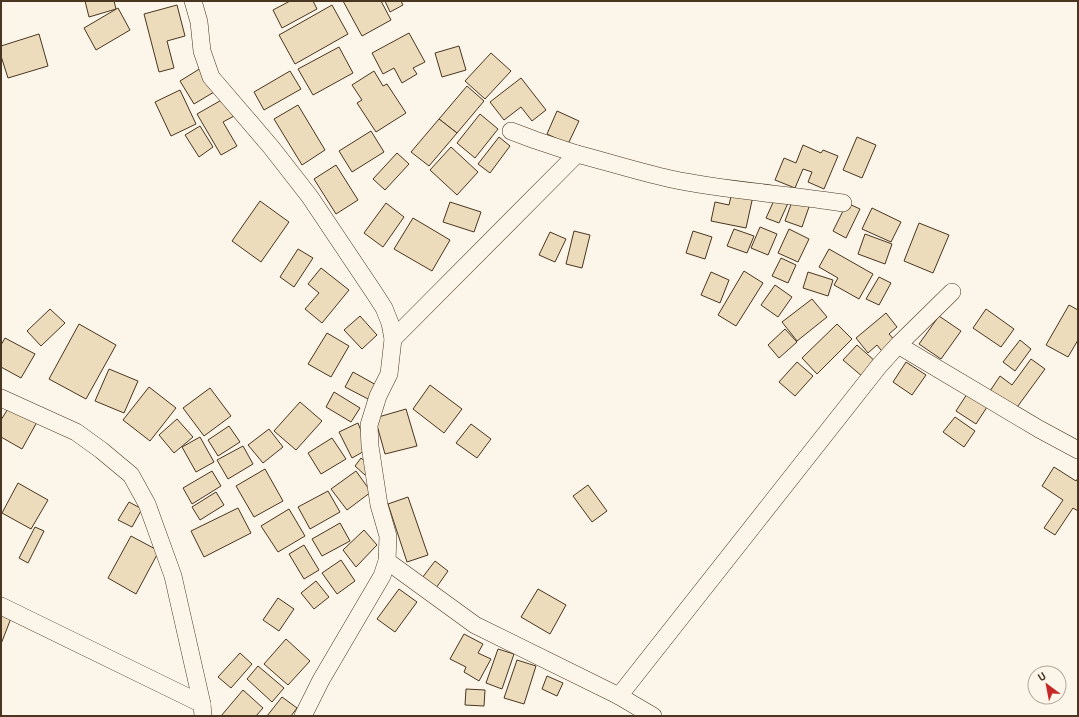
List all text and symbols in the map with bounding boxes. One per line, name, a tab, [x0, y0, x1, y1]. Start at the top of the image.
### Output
north arrow	[1027, 665, 1067, 705]
text: U	[1035, 669, 1048, 683]

